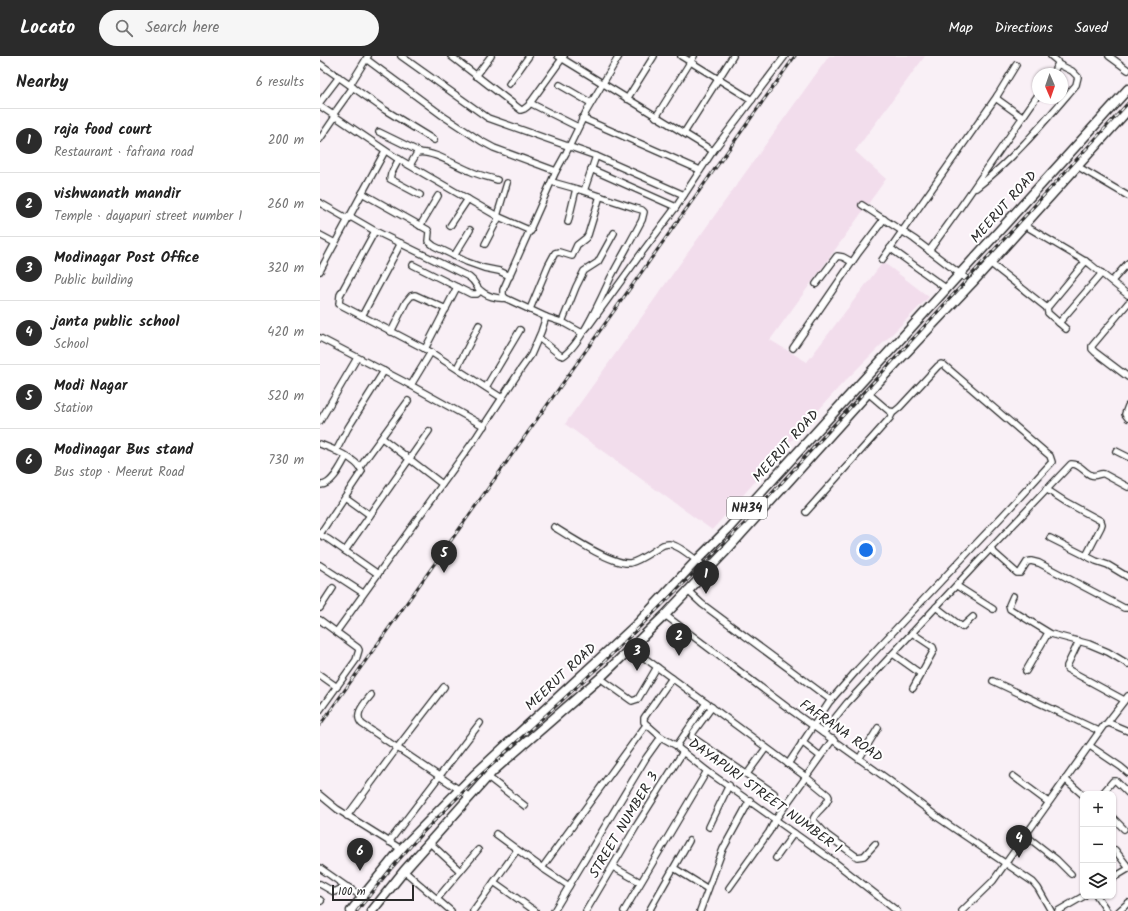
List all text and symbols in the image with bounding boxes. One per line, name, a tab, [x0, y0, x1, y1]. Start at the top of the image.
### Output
search box	[99, 10, 379, 46]
text: Locato	[20, 13, 75, 43]
text: Search here	[145, 16, 219, 40]
icon: search	[113, 17, 135, 39]
text: Map	[948, 17, 973, 39]
text: Directions	[995, 17, 1053, 39]
text: Saved	[1075, 17, 1108, 39]
north arrow	[1032, 68, 1068, 104]
text: Nearby	[16, 69, 68, 96]
text: 6 results	[256, 72, 304, 93]
text: raja food court	[54, 118, 152, 142]
text: 1	[27, 130, 31, 151]
text: 200 m	[268, 130, 304, 151]
text: Restaurant · fafrana road	[54, 142, 194, 163]
street label: MEERUT ROAD	[965, 166, 1043, 248]
text: vishwanath mandir	[54, 182, 181, 206]
text: 2	[25, 194, 33, 215]
text: 260 m	[267, 194, 304, 215]
text: Temple · dayapuri street number 1	[54, 206, 242, 227]
text: Modinagar Post Office	[54, 246, 199, 270]
text: 3	[25, 258, 33, 279]
text: 320 m	[267, 258, 304, 279]
text: Public building	[54, 270, 133, 291]
text: janta public school	[54, 310, 179, 334]
text: 4	[25, 322, 33, 343]
text: 420 m	[267, 322, 304, 343]
text: School	[54, 334, 89, 355]
text: Modi Nagar	[54, 374, 127, 398]
text: 5	[26, 386, 32, 407]
text: 520 m	[267, 386, 304, 407]
text: Station	[54, 398, 93, 419]
street label: MEERUT ROAD	[747, 405, 825, 487]
text: Modinagar Bus stand	[54, 438, 193, 462]
text: 6	[25, 450, 33, 471]
text: 730 m	[269, 450, 304, 471]
text: Bus stop · Meerut Road	[54, 462, 184, 483]
road number: NH34	[727, 497, 767, 519]
pin: 5	[431, 540, 457, 573]
your location	[856, 540, 876, 560]
pin: 1	[693, 561, 719, 594]
pin: 2	[666, 623, 692, 656]
street label: MEERUT ROAD	[520, 638, 602, 716]
pin: 3	[624, 638, 650, 671]
street label: FAFRANA ROAD	[795, 694, 887, 768]
street label: DAYAPURI STREET NUMBER 1	[684, 733, 846, 859]
street label: STREET NUMBER 3	[584, 768, 664, 882]
map controls	[1080, 791, 1116, 899]
button: +	[1080, 791, 1116, 827]
pin: 4	[1006, 825, 1032, 858]
button: −	[1080, 827, 1116, 863]
pin: 6	[347, 838, 373, 871]
button: layers	[1080, 863, 1116, 899]
scale bar	[332, 883, 414, 902]
text: 100 m	[338, 883, 366, 901]

